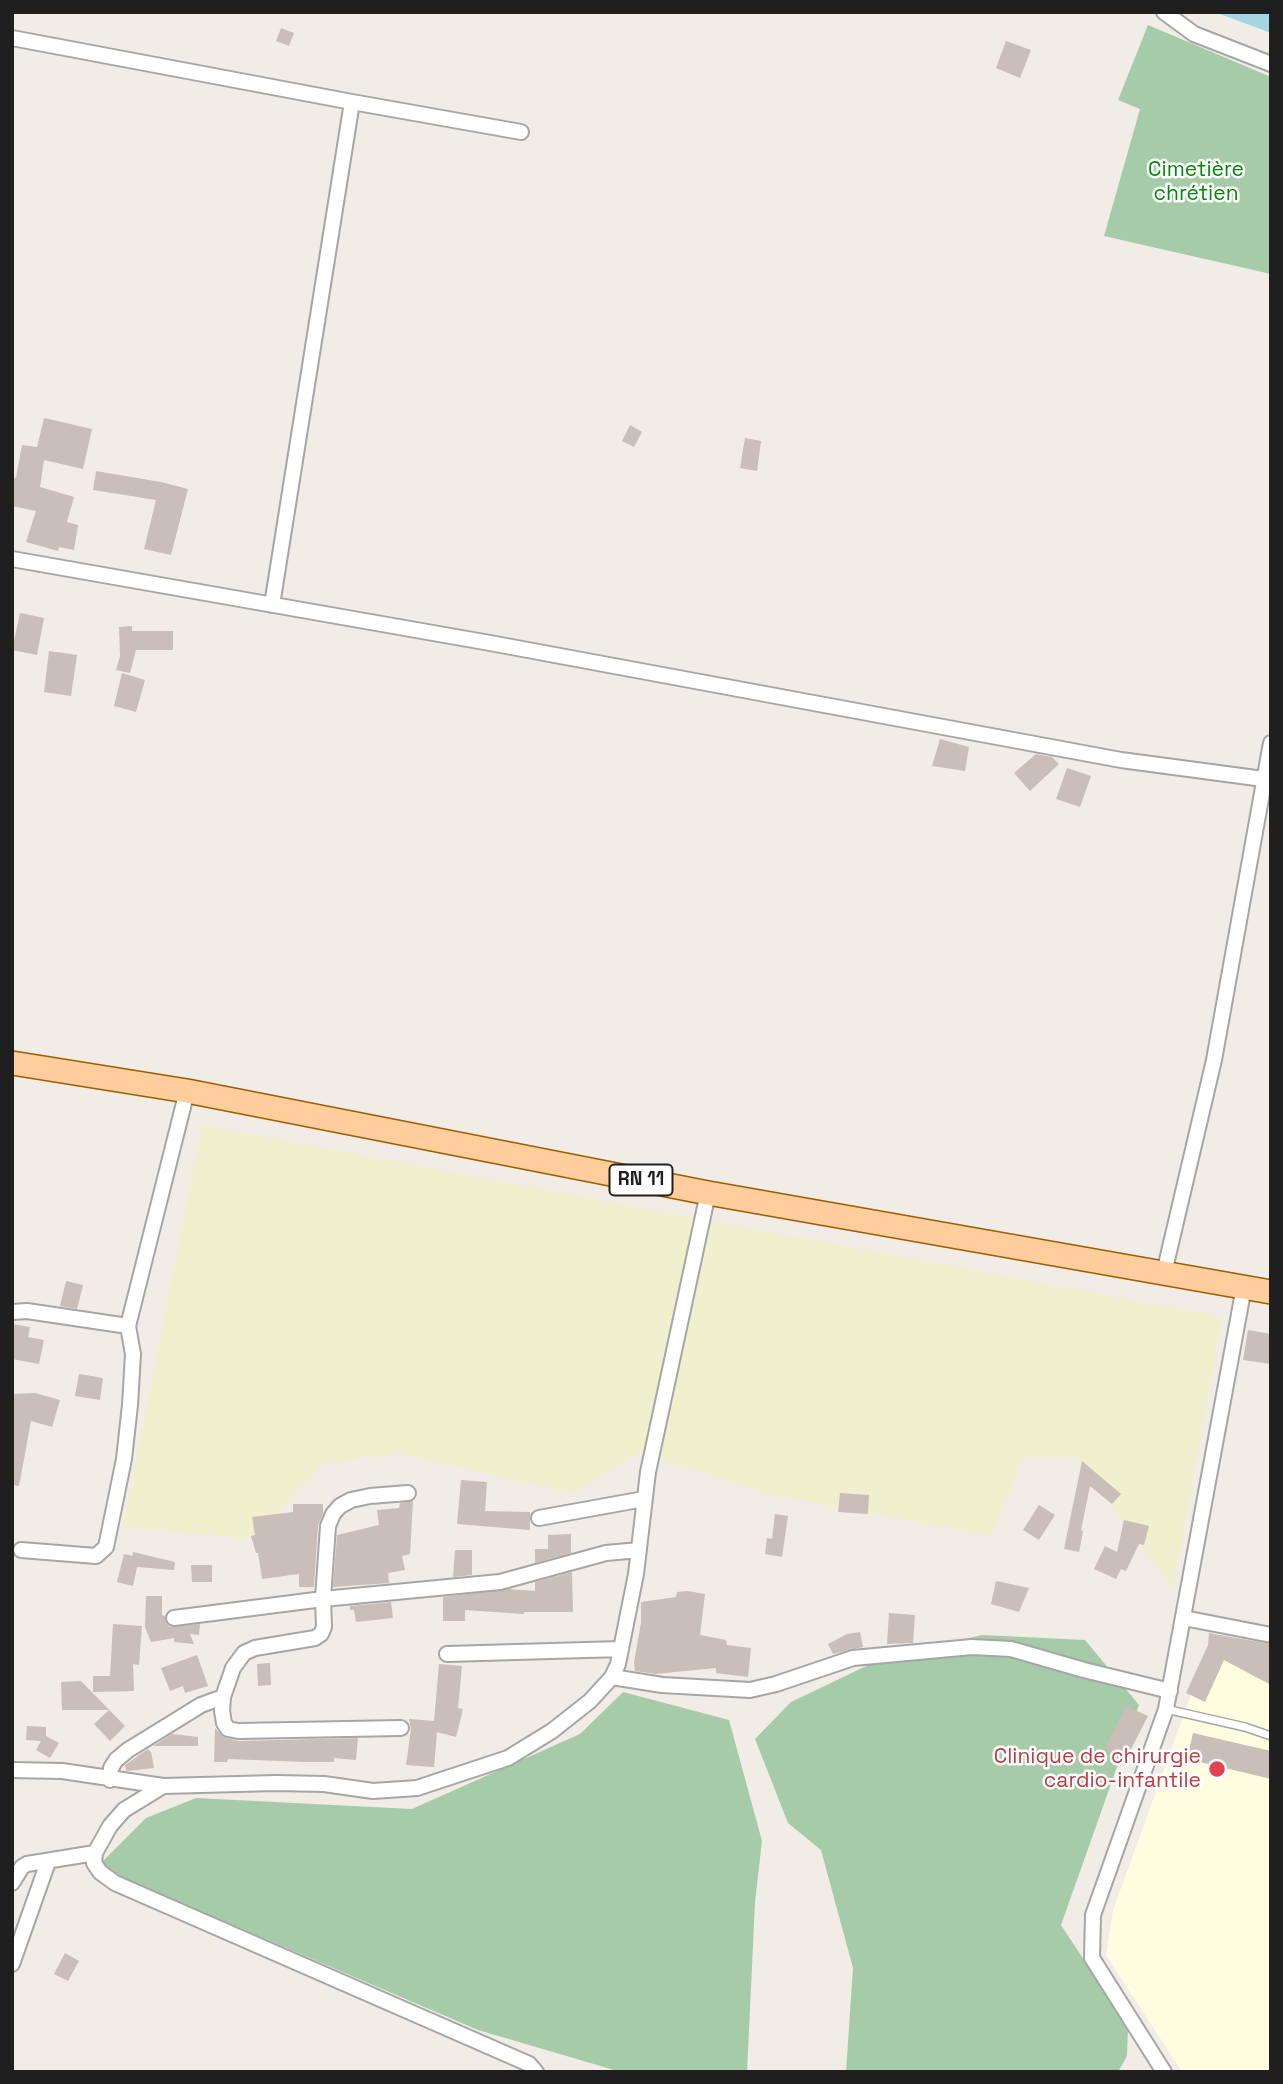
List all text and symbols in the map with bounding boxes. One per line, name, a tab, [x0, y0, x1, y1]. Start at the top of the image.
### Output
park label: Cimetière chrétien	[1148, 157, 1244, 207]
road number: RN 11	[610, 1164, 672, 1196]
place label: Clinique de chirurgie cardio-infantile	[994, 1744, 1201, 1794]
marker: Clinique de chirurgie cardio-infantile	[1207, 1759, 1227, 1779]

